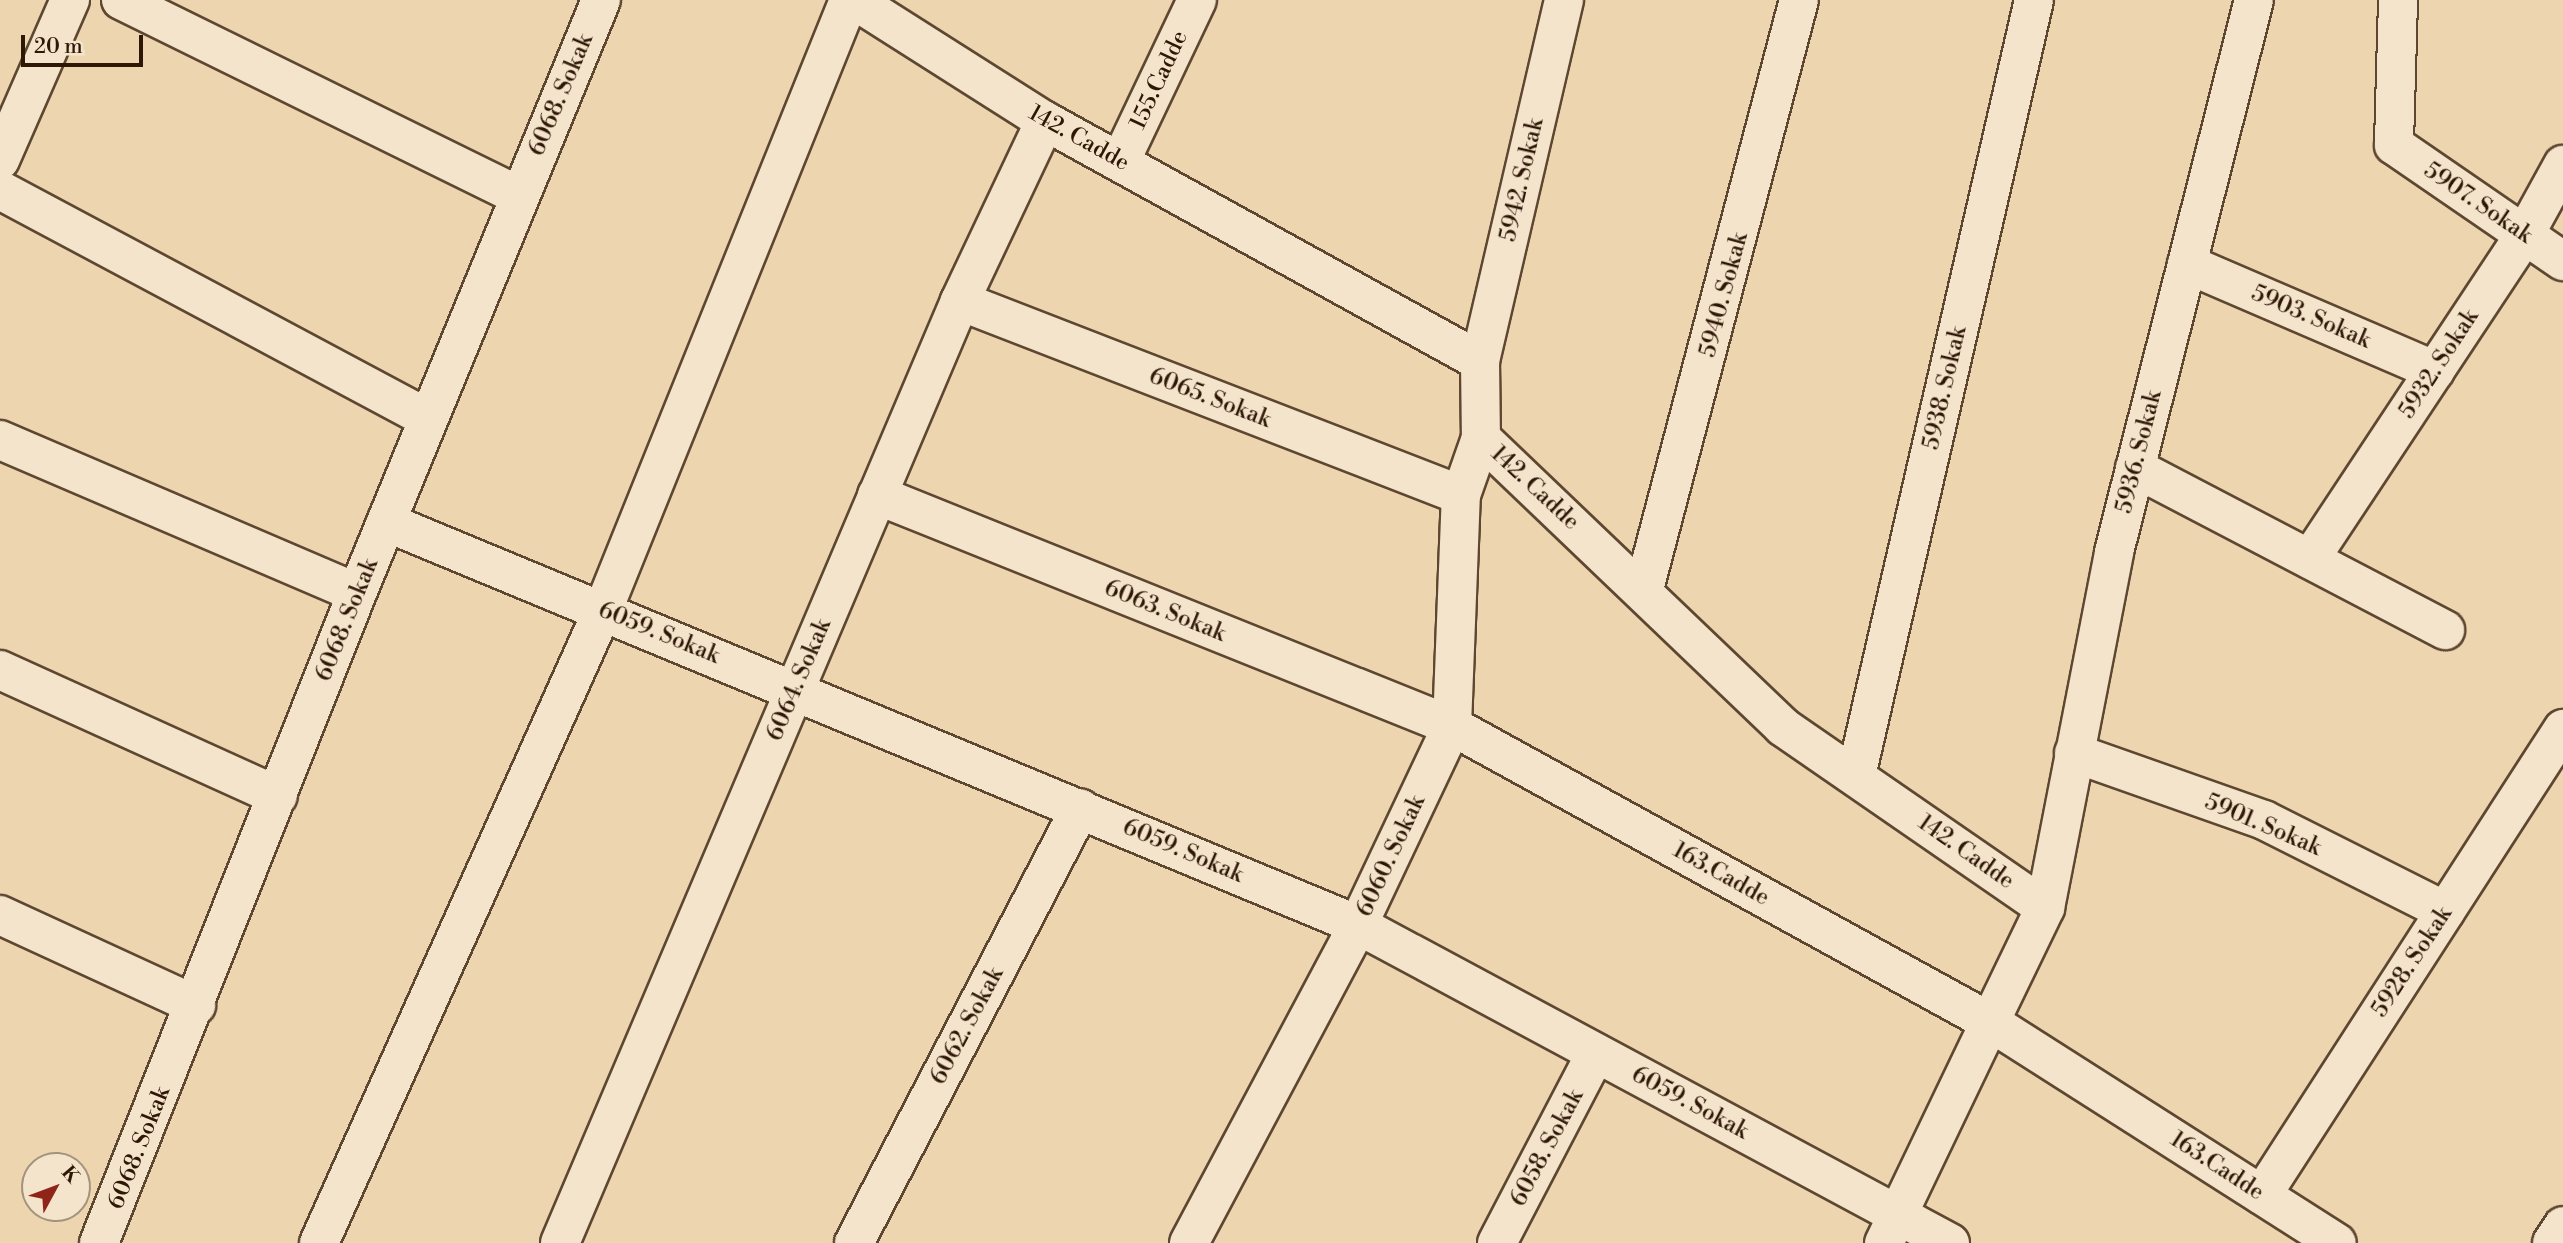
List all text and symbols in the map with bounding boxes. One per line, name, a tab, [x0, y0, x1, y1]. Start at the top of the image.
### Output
scale bar	[24, 21, 147, 65]
street label: 155.Cadde	[1124, 26, 1194, 134]
street label: 6068. Sokak	[523, 30, 599, 160]
text: 20 m	[34, 34, 83, 60]
street label: 142. Cadde	[1024, 99, 1134, 177]
street label: 5942. Sokak	[1494, 116, 1550, 244]
street label: 5907. Sokak	[2418, 157, 2538, 249]
street label: 5940. Sokak	[1694, 230, 1754, 360]
street label: 5903. Sokak	[2247, 279, 2375, 355]
street label: 5932. Sokak	[2393, 304, 2485, 424]
street label: 5938. Sokak	[1917, 324, 1973, 452]
street label: 6065. Sokak	[1145, 362, 1275, 434]
street label: 5936. Sokak	[2110, 388, 2168, 516]
street label: 142. Cadde	[1485, 440, 1585, 536]
street label: 6068. Sokak	[310, 555, 384, 685]
street label: 6063. Sokak	[1100, 574, 1230, 648]
street label: 6059. Sokak	[594, 596, 724, 670]
street label: 6064. Sokak	[761, 615, 837, 745]
street label: 5901. Sokak	[2201, 788, 2325, 862]
street label: 6060. Sokak	[1351, 791, 1431, 921]
street label: 142. Cadde	[1913, 809, 2019, 895]
street label: 6059. Sokak	[1119, 813, 1247, 889]
street label: 163.Cadde	[1668, 836, 1774, 912]
street label: 5928. Sokak	[2366, 902, 2458, 1022]
street label: 6062. Sokak	[925, 963, 1009, 1089]
street label: 6059. Sokak	[1627, 1061, 1753, 1145]
street label: 6068. Sokak	[102, 1083, 176, 1213]
street label: 6058. Sokak	[1505, 1085, 1589, 1211]
street label: 163.Cadde	[2165, 1126, 2269, 1206]
north arrow	[21, 1152, 91, 1222]
text: K	[56, 1161, 84, 1188]

